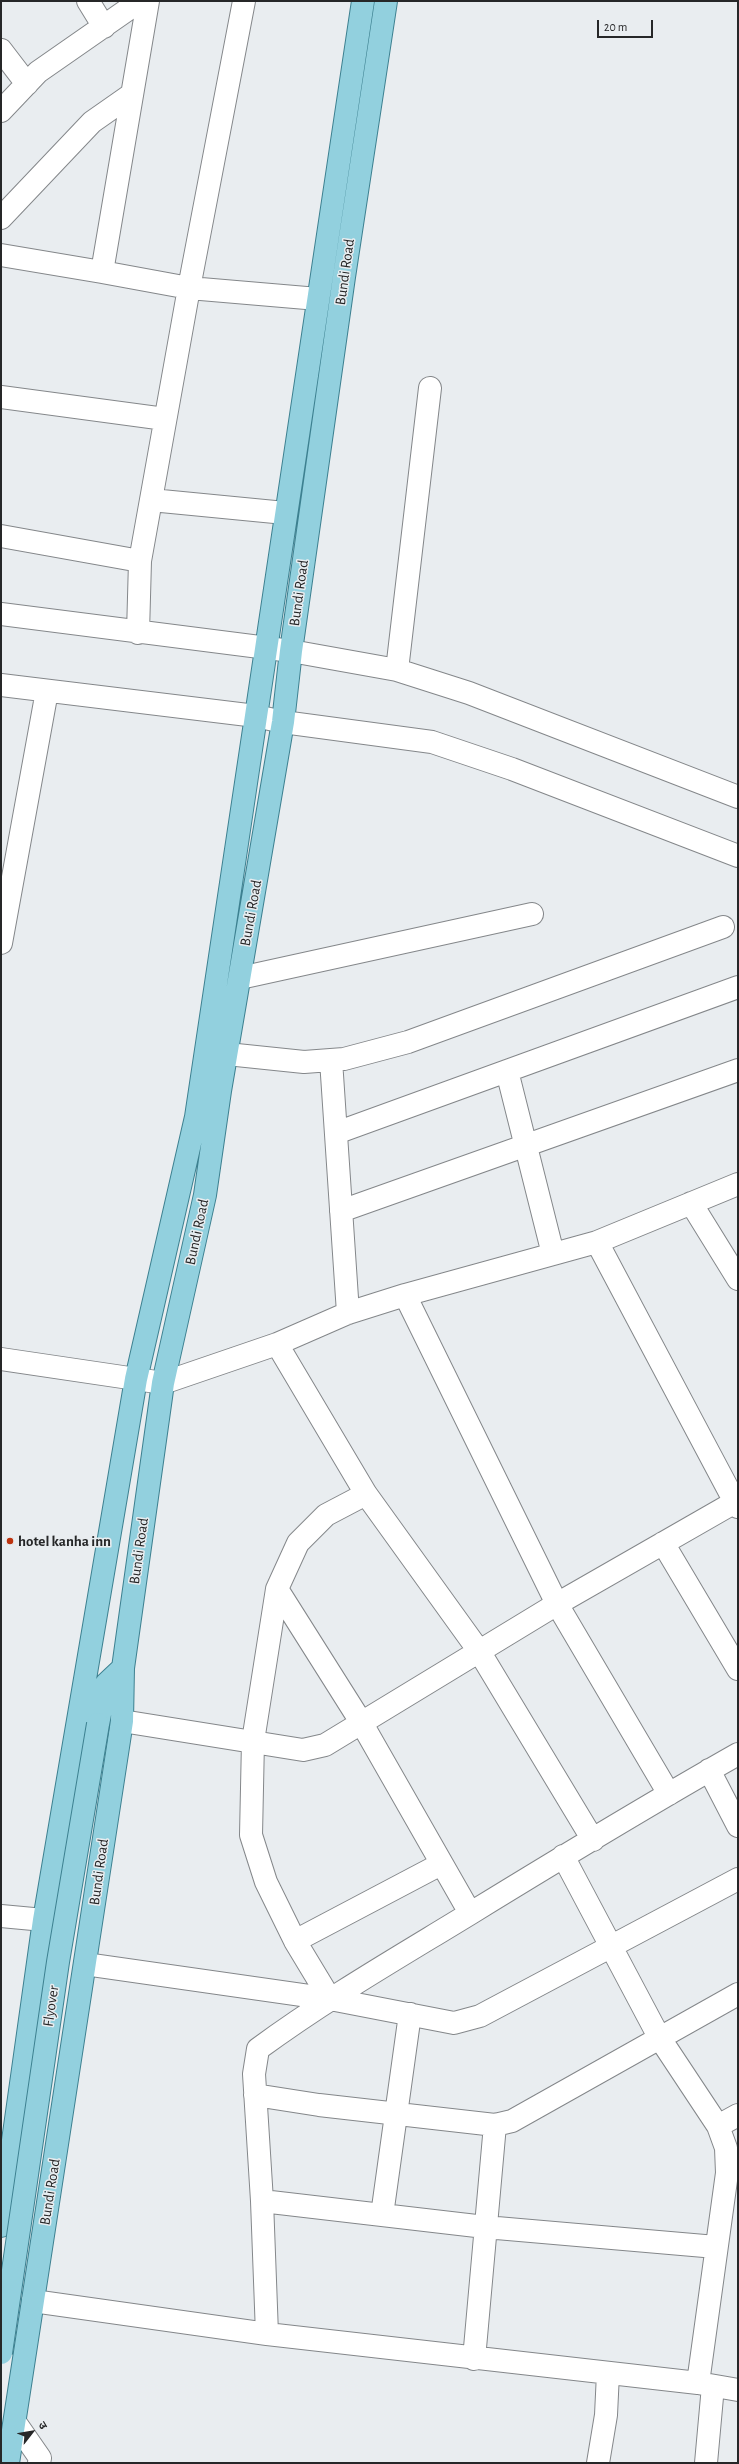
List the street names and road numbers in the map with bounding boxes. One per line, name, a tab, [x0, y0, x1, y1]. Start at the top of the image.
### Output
street label: Bundi Road	[331, 238, 359, 306]
street label: Bundi Road	[285, 559, 313, 627]
street label: Bundi Road	[236, 878, 266, 948]
street label: Bundi Road	[181, 1197, 213, 1267]
street label: Bundi Road	[125, 1517, 153, 1585]
street label: Bundi Road	[85, 1838, 113, 1906]
street label: Flyover	[39, 1984, 63, 2028]
street label: Bundi Road	[36, 2158, 64, 2226]

